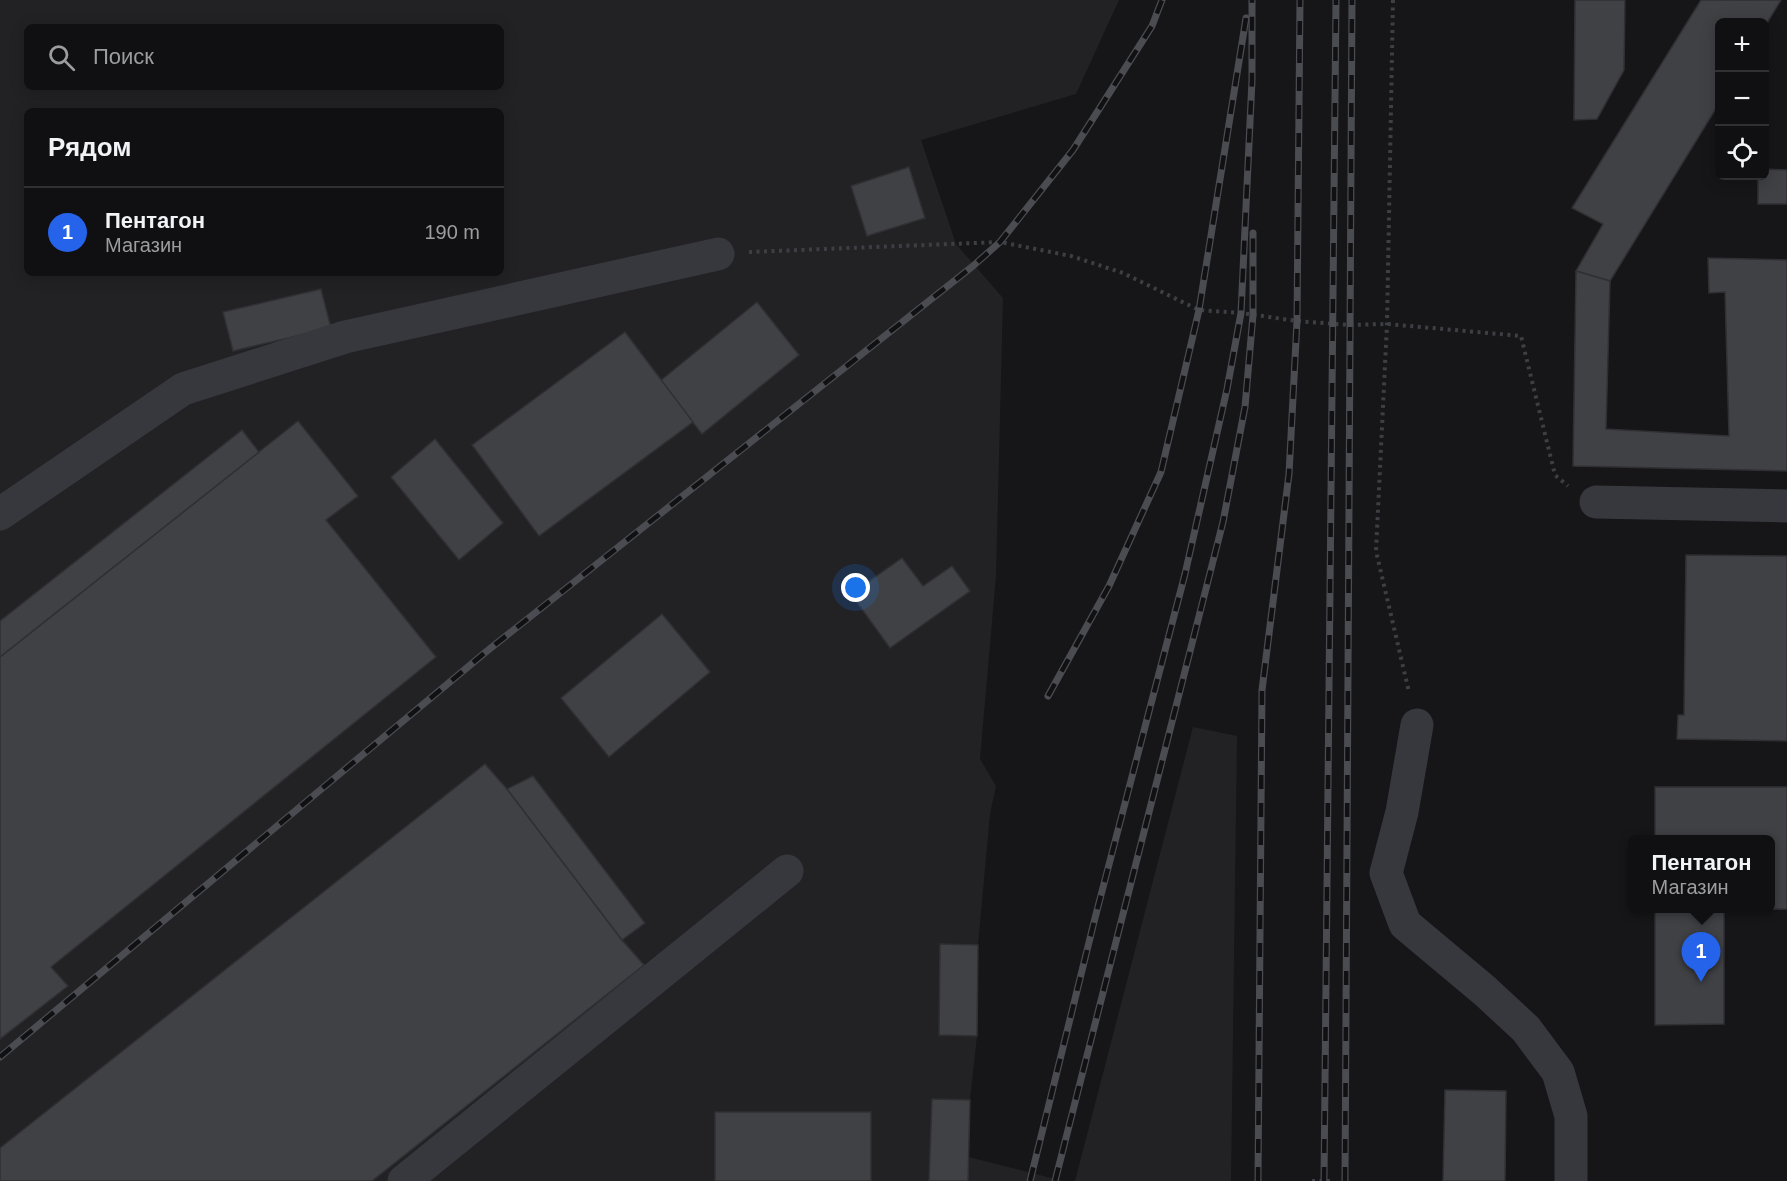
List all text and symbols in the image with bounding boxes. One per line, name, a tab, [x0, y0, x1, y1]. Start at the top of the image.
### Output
map controls	[1715, 18, 1769, 180]
button: +	[1715, 18, 1769, 72]
search box	[24, 24, 504, 90]
icon: search	[45, 41, 78, 74]
text: Поиск	[93, 44, 154, 69]
button: −	[1715, 72, 1769, 126]
button: locate	[1715, 126, 1769, 180]
text: Рядом	[48, 132, 131, 162]
text: Пентагон	[105, 208, 205, 233]
text: 1	[62, 221, 73, 243]
text: 190 m	[424, 221, 480, 243]
text: Магазин	[105, 234, 182, 256]
your location	[841, 573, 870, 602]
popup	[1628, 835, 1775, 913]
text: Пентагон	[1652, 850, 1751, 875]
text: Магазин	[1652, 876, 1729, 898]
pin: 1	[1682, 932, 1720, 982]

